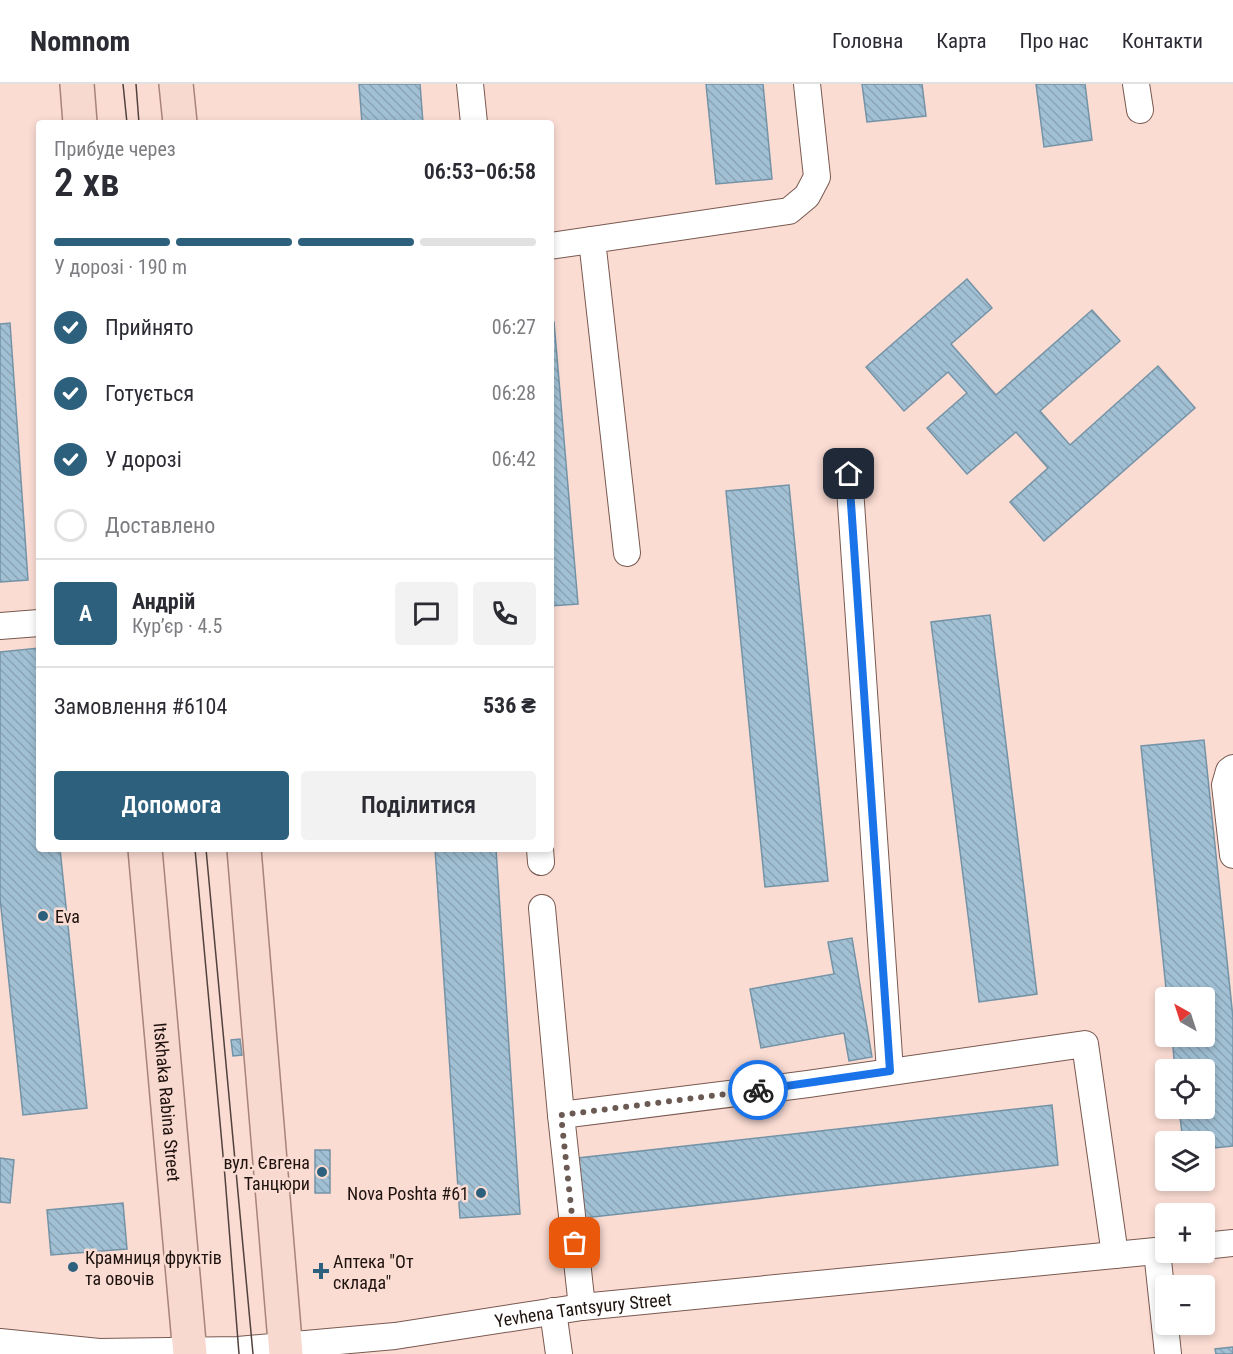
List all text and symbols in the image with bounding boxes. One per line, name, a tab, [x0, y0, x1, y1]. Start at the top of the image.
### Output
text: Nomnom	[30, 25, 130, 58]
text: Головна	[832, 29, 903, 53]
text: Карта	[936, 29, 987, 53]
text: Про нас	[1020, 29, 1089, 53]
text: Контакти	[1122, 29, 1203, 53]
text: Прибуде через	[54, 137, 176, 161]
text: 06:53–06:58	[424, 159, 536, 184]
text: 2 хв	[54, 160, 120, 206]
text: У дорозі · 190 m	[54, 255, 187, 279]
icon: check	[54, 311, 87, 344]
text: Прийнято	[105, 315, 194, 340]
text: 06:27	[492, 315, 536, 339]
icon: check	[54, 377, 87, 410]
text: Готується	[105, 381, 194, 406]
text: 06:28	[492, 381, 536, 405]
icon: check	[54, 443, 87, 476]
text: У дорозі	[105, 447, 182, 472]
text: 06:42	[492, 447, 536, 471]
pin	[823, 448, 874, 499]
icon: home	[832, 457, 865, 490]
text: Доставлено	[105, 513, 215, 538]
button: chat	[395, 582, 458, 645]
button: phone	[473, 582, 536, 645]
text: Андрій	[132, 589, 195, 614]
text: А	[79, 601, 92, 626]
text: Кур’єр · 4.5	[132, 614, 222, 638]
text: 536 ₴	[483, 693, 536, 718]
text: Замовлення #6104	[54, 694, 227, 719]
button: Допомога	[54, 771, 289, 840]
button: Поділитися	[301, 771, 536, 840]
place label: Eva	[55, 906, 80, 927]
marker: Eva	[36, 909, 50, 923]
north arrow	[1155, 987, 1215, 1047]
map controls	[1155, 987, 1215, 1335]
street label: Itskhaka Rabina Street	[150, 1022, 185, 1182]
button: locate	[1155, 1059, 1215, 1119]
courier	[728, 1060, 788, 1120]
icon: bike	[742, 1074, 775, 1107]
button: layers	[1155, 1131, 1215, 1191]
place label: вул. Євгена Танцюри	[223, 1152, 310, 1194]
marker: вул. Євгена Танцюри	[315, 1165, 329, 1179]
place label: Nova Poshta #61	[347, 1183, 469, 1204]
marker: Nova Poshta #61	[474, 1186, 488, 1200]
button: +	[1155, 1203, 1215, 1263]
pin	[549, 1217, 600, 1268]
icon: bag	[558, 1226, 591, 1259]
place label: Крамниця фруктів та овочів	[85, 1247, 222, 1289]
place label: Аптека "От склада"	[333, 1251, 414, 1293]
marker: Крамниця фруктів та овочів	[66, 1260, 80, 1274]
marker: Аптека "От склада"	[314, 1264, 328, 1278]
button: −	[1155, 1275, 1215, 1335]
street label: Yevhena Tantsyury Street	[493, 1288, 672, 1331]

